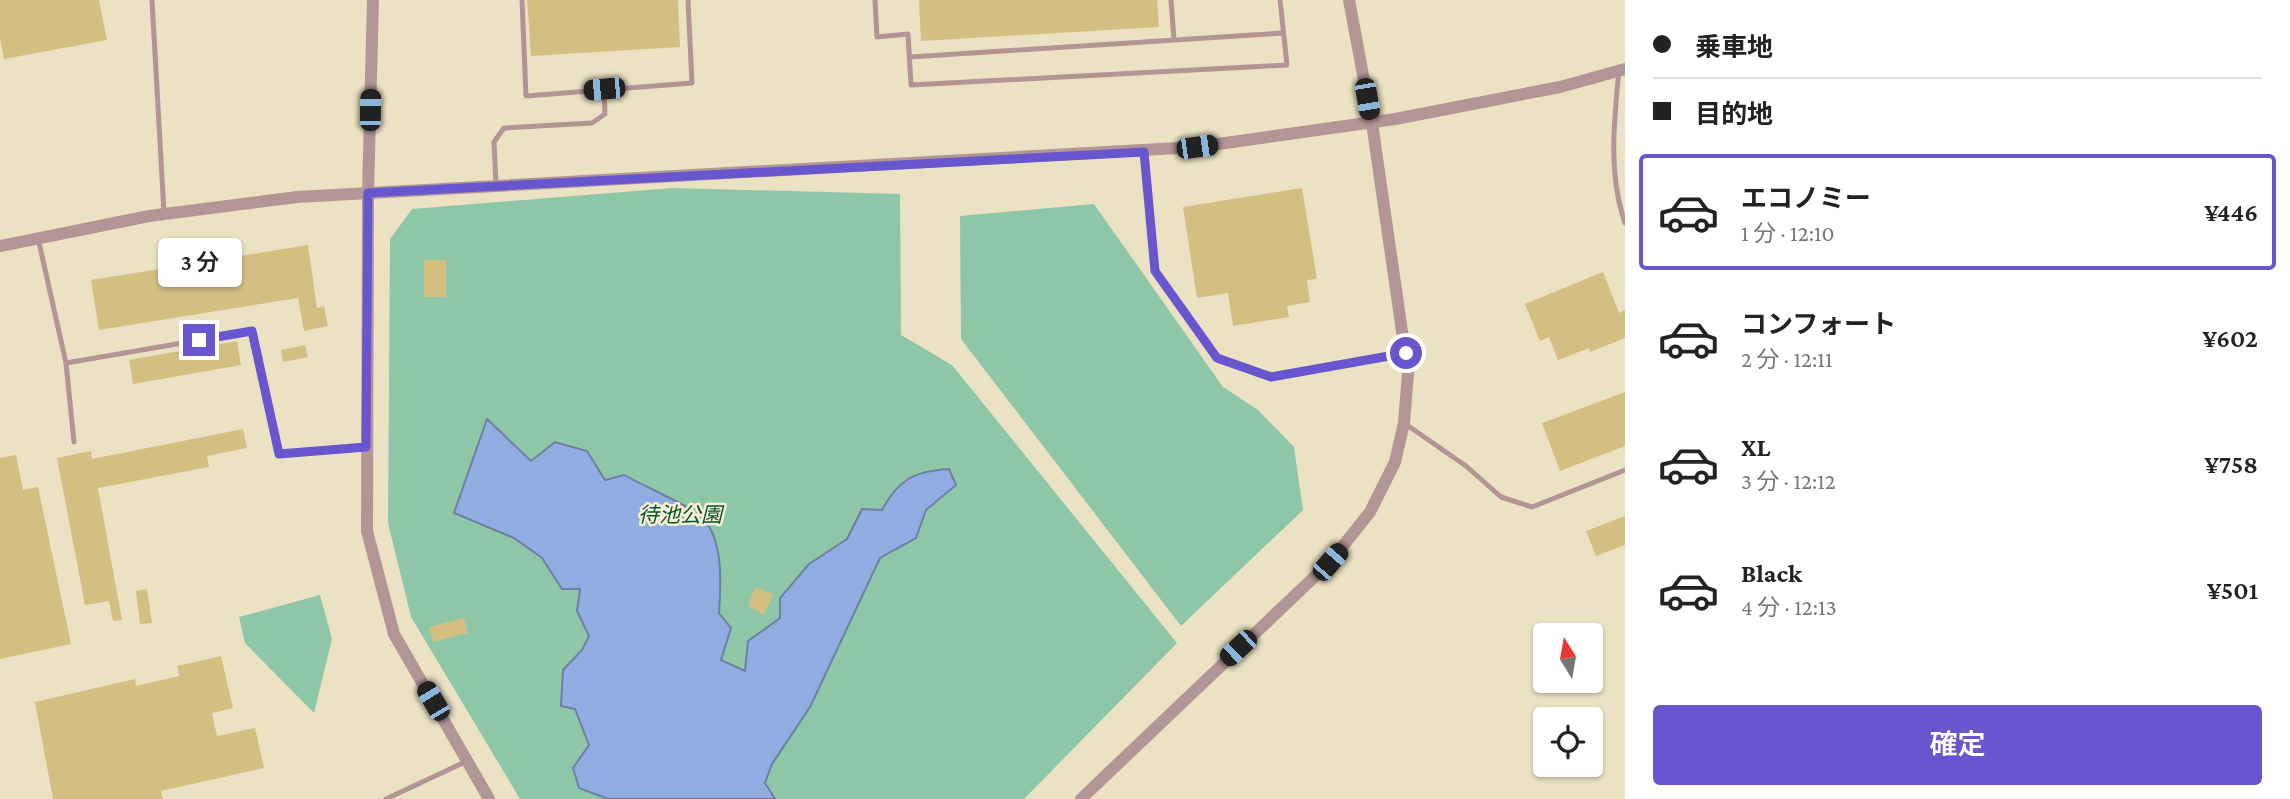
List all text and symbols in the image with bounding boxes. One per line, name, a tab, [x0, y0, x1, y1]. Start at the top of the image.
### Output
text: 乗車地	[1695, 33, 1773, 62]
car	[1354, 76, 1381, 122]
car	[583, 77, 626, 101]
car	[360, 89, 381, 131]
text: 目的地	[1695, 100, 1773, 129]
car	[1175, 134, 1220, 160]
icon: car	[1657, 181, 1720, 244]
text: エコノミー	[1741, 184, 1871, 213]
text: ¥446	[2204, 198, 2258, 227]
text: 1 分 · 12:10	[1741, 220, 1835, 246]
callout: 3 分	[157, 238, 241, 288]
text: 3 分	[181, 249, 219, 275]
icon: car	[1657, 307, 1720, 370]
text: コンフォート	[1741, 310, 1896, 339]
route end	[183, 324, 215, 356]
text: ¥602	[2202, 324, 2258, 353]
route start	[1390, 337, 1422, 369]
text: 2 分 · 12:11	[1741, 346, 1833, 372]
icon: car	[1657, 433, 1720, 496]
text: XL	[1741, 433, 1770, 462]
text: ¥758	[2204, 450, 2258, 479]
text: 3 分 · 12:12	[1741, 468, 1836, 494]
park label: 待池公園	[638, 503, 725, 527]
car	[1309, 539, 1352, 585]
icon: car	[1657, 559, 1720, 622]
text: Black	[1741, 559, 1802, 588]
text: ¥501	[2207, 576, 2258, 605]
text: 4 分 · 12:13	[1741, 594, 1837, 620]
north arrow	[1533, 623, 1603, 693]
map controls	[1533, 623, 1603, 777]
car	[1216, 626, 1261, 670]
car	[414, 678, 453, 724]
button: 確定	[1653, 705, 2262, 785]
button: locate	[1533, 707, 1603, 777]

